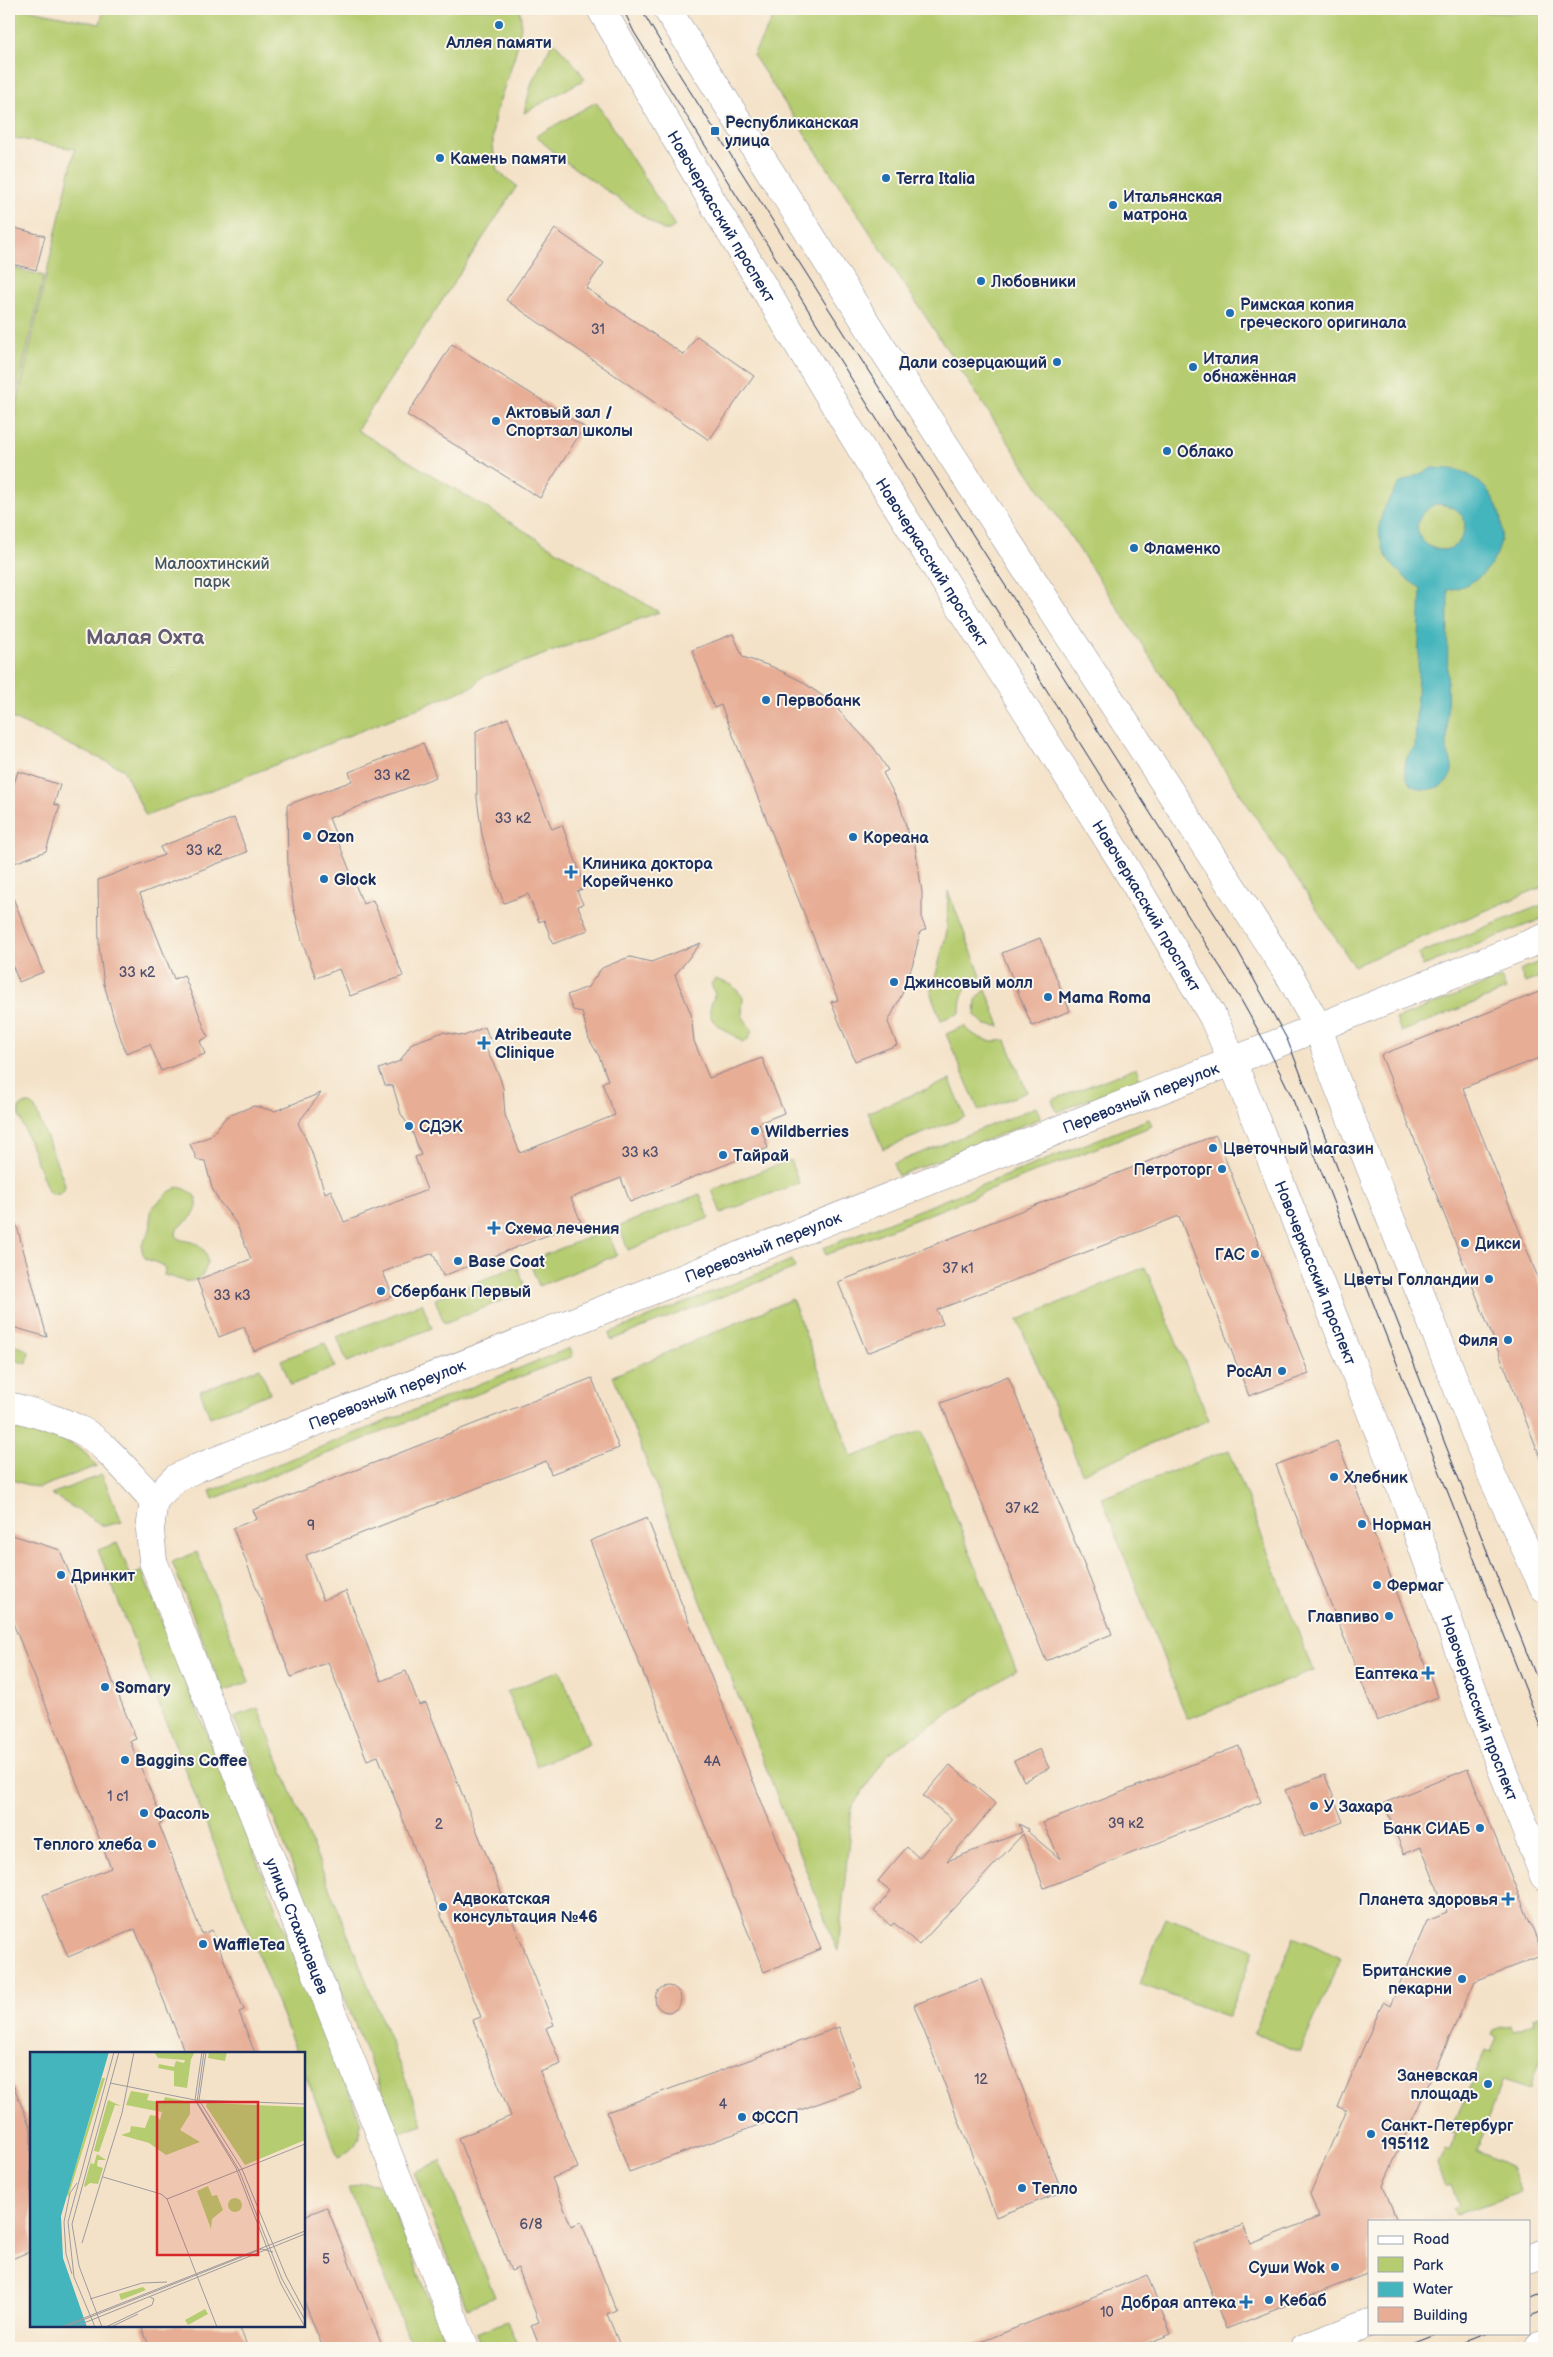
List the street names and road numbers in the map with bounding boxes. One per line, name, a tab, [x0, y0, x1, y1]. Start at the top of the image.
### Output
street label: Новочеркасский проспект	[662, 128, 779, 307]
street label: Новочеркасский проспект	[871, 475, 992, 651]
street label: Новочеркасский проспект	[1087, 817, 1204, 996]
street label: Перевозный переулок	[1060, 1059, 1222, 1138]
street label: Новочеркасский проспект	[1270, 1178, 1360, 1368]
street label: Перевозный переулок	[682, 1208, 845, 1288]
street label: Перевозный переулок	[306, 1356, 469, 1435]
street label: Новочеркасский проспект	[1436, 1613, 1522, 1804]
street label: улица Стахановцев	[261, 1856, 332, 1998]

